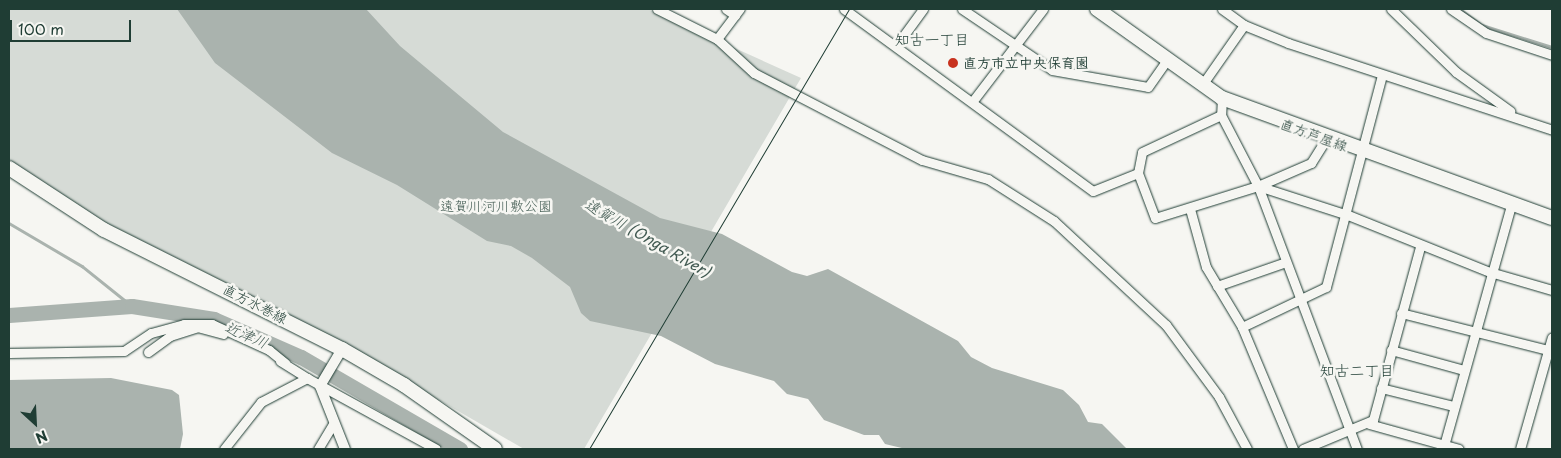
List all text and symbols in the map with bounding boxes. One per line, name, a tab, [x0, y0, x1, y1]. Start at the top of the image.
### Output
scale bar	[12, 10, 134, 42]
text: 100 m	[18, 17, 64, 40]
district label: 知古一丁目	[895, 30, 969, 48]
place label: 直方市立中央保育園	[963, 55, 1089, 71]
marker: 直方市立中央保育園	[947, 57, 959, 69]
street label: 直方芦屋線	[1278, 115, 1350, 155]
water label: 遠賀川 (Onga River)	[582, 194, 714, 280]
park label: 遠賀川河川敷公園	[440, 198, 552, 214]
street label: 直方水巻線	[220, 281, 290, 327]
water label: 近津川	[223, 317, 271, 351]
district label: 知古二丁目	[1320, 361, 1394, 379]
north arrow	[10, 398, 60, 448]
text: N	[32, 425, 51, 449]

